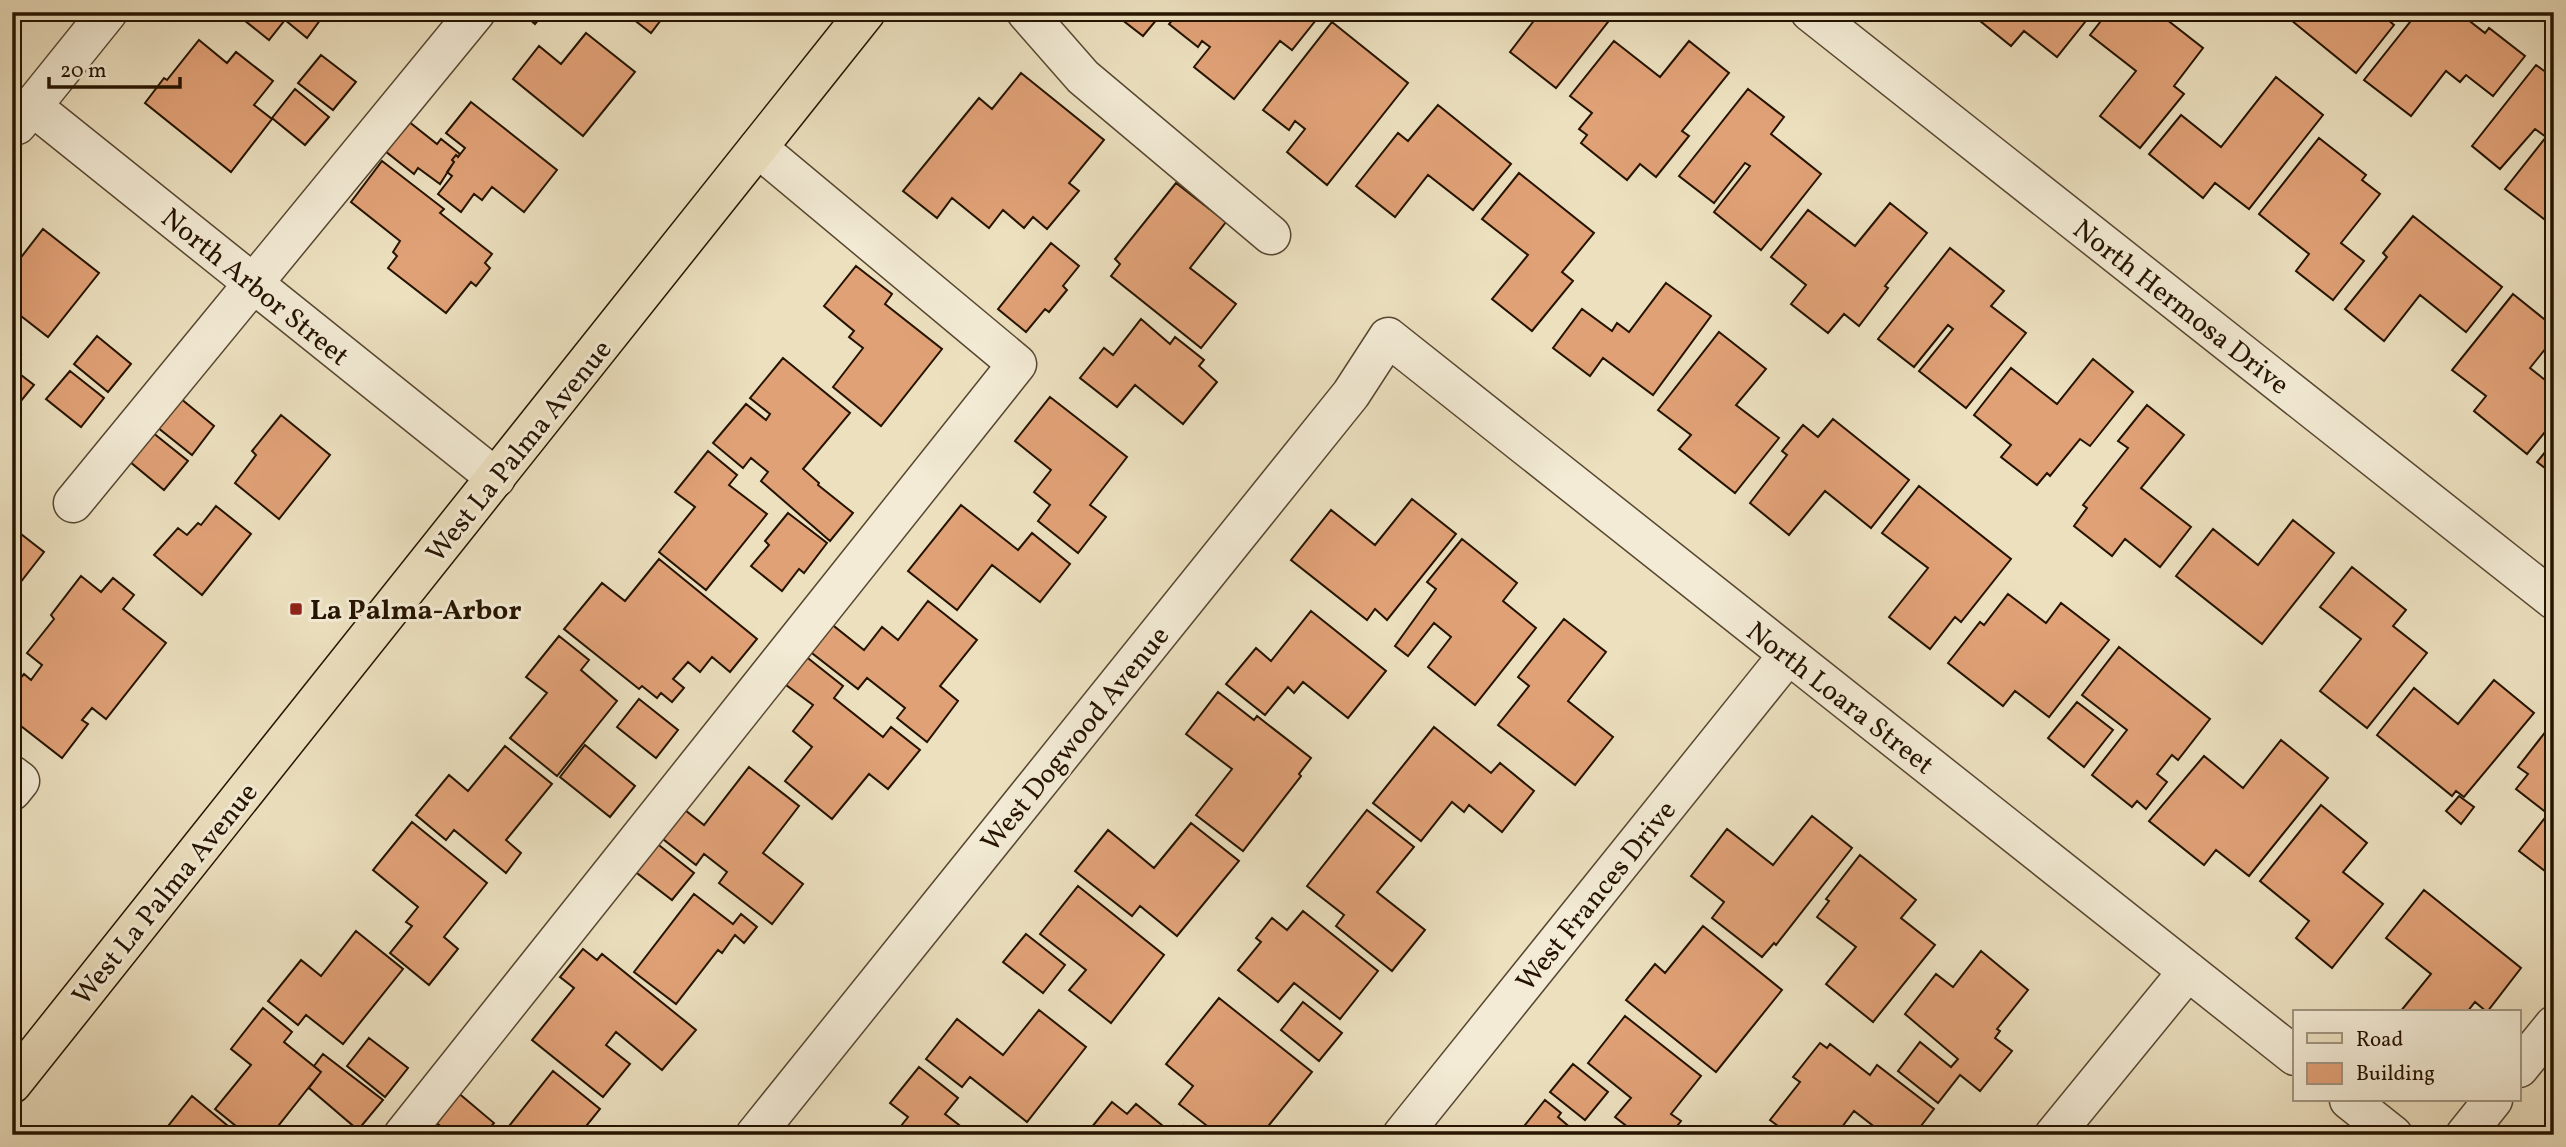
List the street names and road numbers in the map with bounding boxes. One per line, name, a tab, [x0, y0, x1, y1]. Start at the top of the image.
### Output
street label: North Arbor Street	[152, 200, 357, 376]
street label: North Hermosa Drive	[2064, 211, 2297, 405]
street label: West La Palma Avenue	[418, 332, 622, 571]
street label: North Loara Street	[1737, 613, 1942, 785]
street label: West Dogwood Avenue	[973, 618, 1179, 861]
street label: West La Palma Avenue	[64, 775, 268, 1014]
street label: West Frances Drive	[1508, 793, 1686, 1000]

